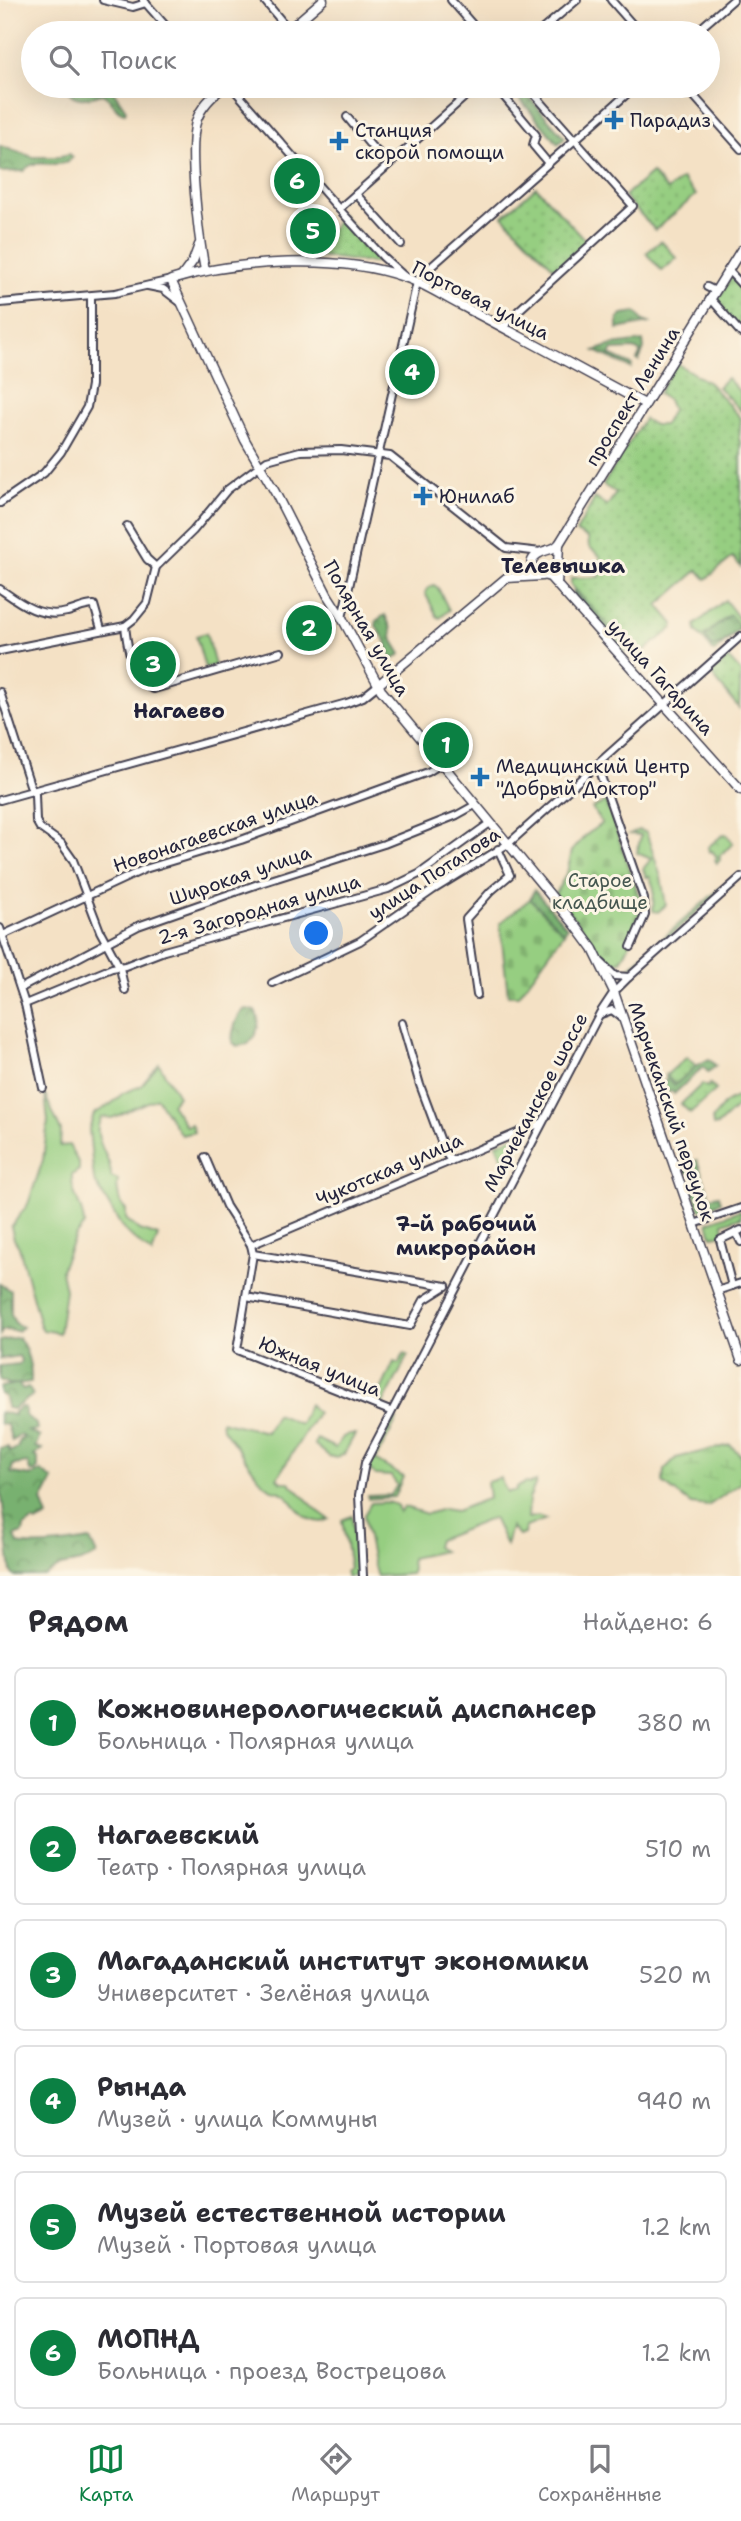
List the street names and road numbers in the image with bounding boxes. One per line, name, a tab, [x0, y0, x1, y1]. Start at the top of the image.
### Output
street label: Портовая улица	[408, 255, 554, 346]
street label: проспект Ленина	[580, 322, 685, 471]
street label: Полярная улица	[318, 556, 416, 701]
street label: улица Гагарина	[602, 614, 720, 741]
street label: Новонагаевская улица	[110, 785, 321, 878]
street label: улица Потапова	[364, 821, 505, 925]
street label: Широкая улица	[166, 839, 315, 911]
street label: 2-я Загородная улица	[155, 869, 363, 950]
street label: Марчеканский переулок	[622, 998, 721, 1224]
street label: Марчеканское шоссе	[478, 1008, 593, 1196]
street label: Чукотская улица	[312, 1127, 467, 1212]
street label: Южная улица	[255, 1331, 385, 1402]

